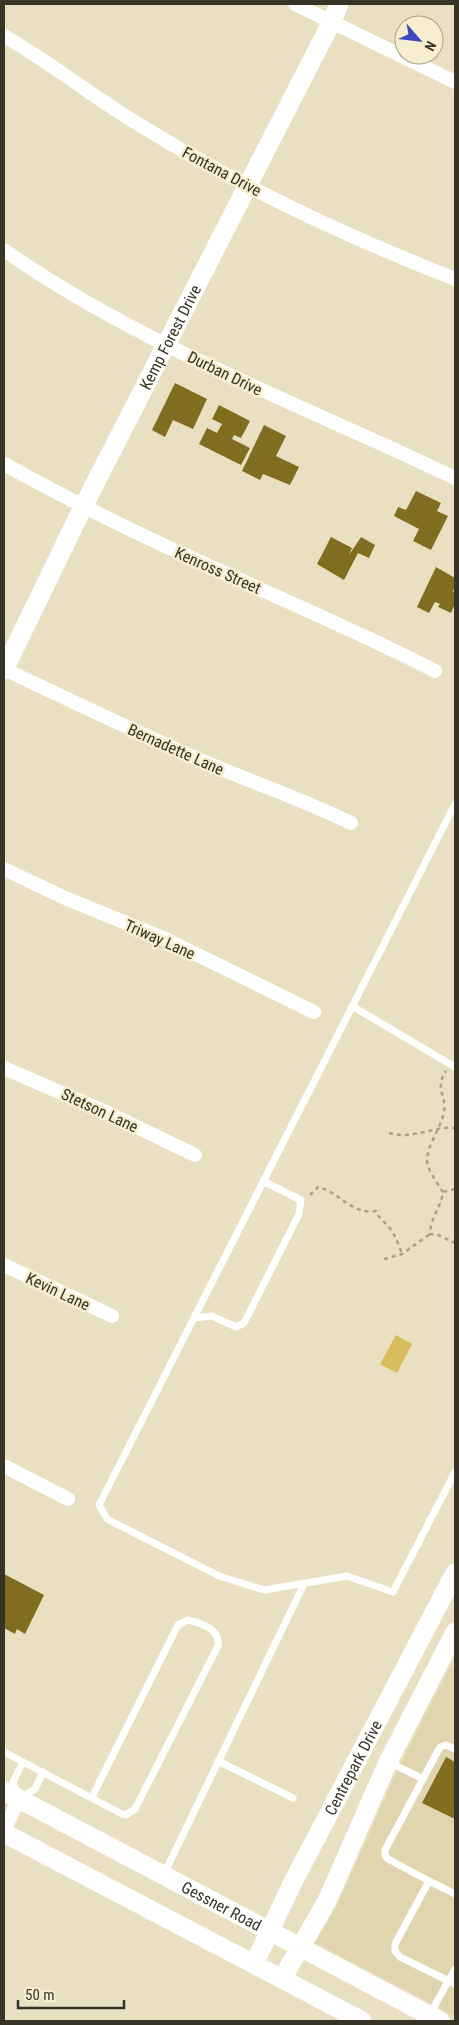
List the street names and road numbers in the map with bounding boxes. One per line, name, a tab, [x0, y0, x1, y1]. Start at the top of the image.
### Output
street label: Fontana Drive	[179, 143, 265, 200]
street label: Kemp Forest Drive	[136, 282, 205, 393]
street label: Durban Drive	[184, 347, 265, 400]
street label: Kenross Street	[172, 543, 264, 598]
street label: Bernadette Lane	[125, 720, 227, 779]
street label: Triway Lane	[122, 916, 198, 963]
street label: Stetson Lane	[58, 1084, 141, 1137]
street label: Kevin Lane	[23, 1268, 93, 1315]
street label: Centrepark Drive	[321, 1717, 386, 1819]
street label: Gessner Road	[178, 1877, 264, 1935]

